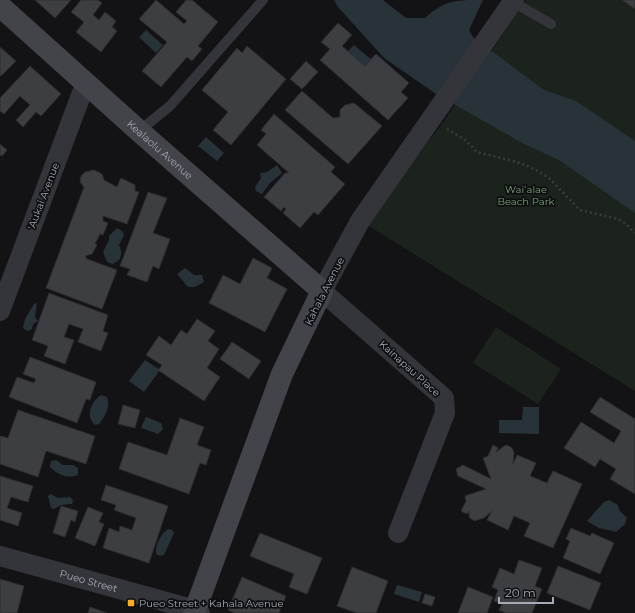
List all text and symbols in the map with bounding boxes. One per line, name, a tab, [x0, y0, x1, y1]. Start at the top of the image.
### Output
street label: Kealaolu Avenue	[124, 117, 195, 182]
street label: ʻAukai Avenue	[25, 161, 62, 232]
park label: Waiʻalae Beach Park	[497, 183, 555, 208]
street label: Kahala Avenue	[302, 255, 347, 327]
street label: Kainapau Place	[376, 338, 443, 399]
street label: Pueo Street	[58, 567, 119, 595]
scale bar	[499, 579, 553, 605]
text: 20 m	[505, 585, 536, 600]
place label: Pueo Street + Kahala Avenue	[139, 597, 284, 610]
marker: Pueo Street + Kahala Avenue	[126, 598, 136, 608]

